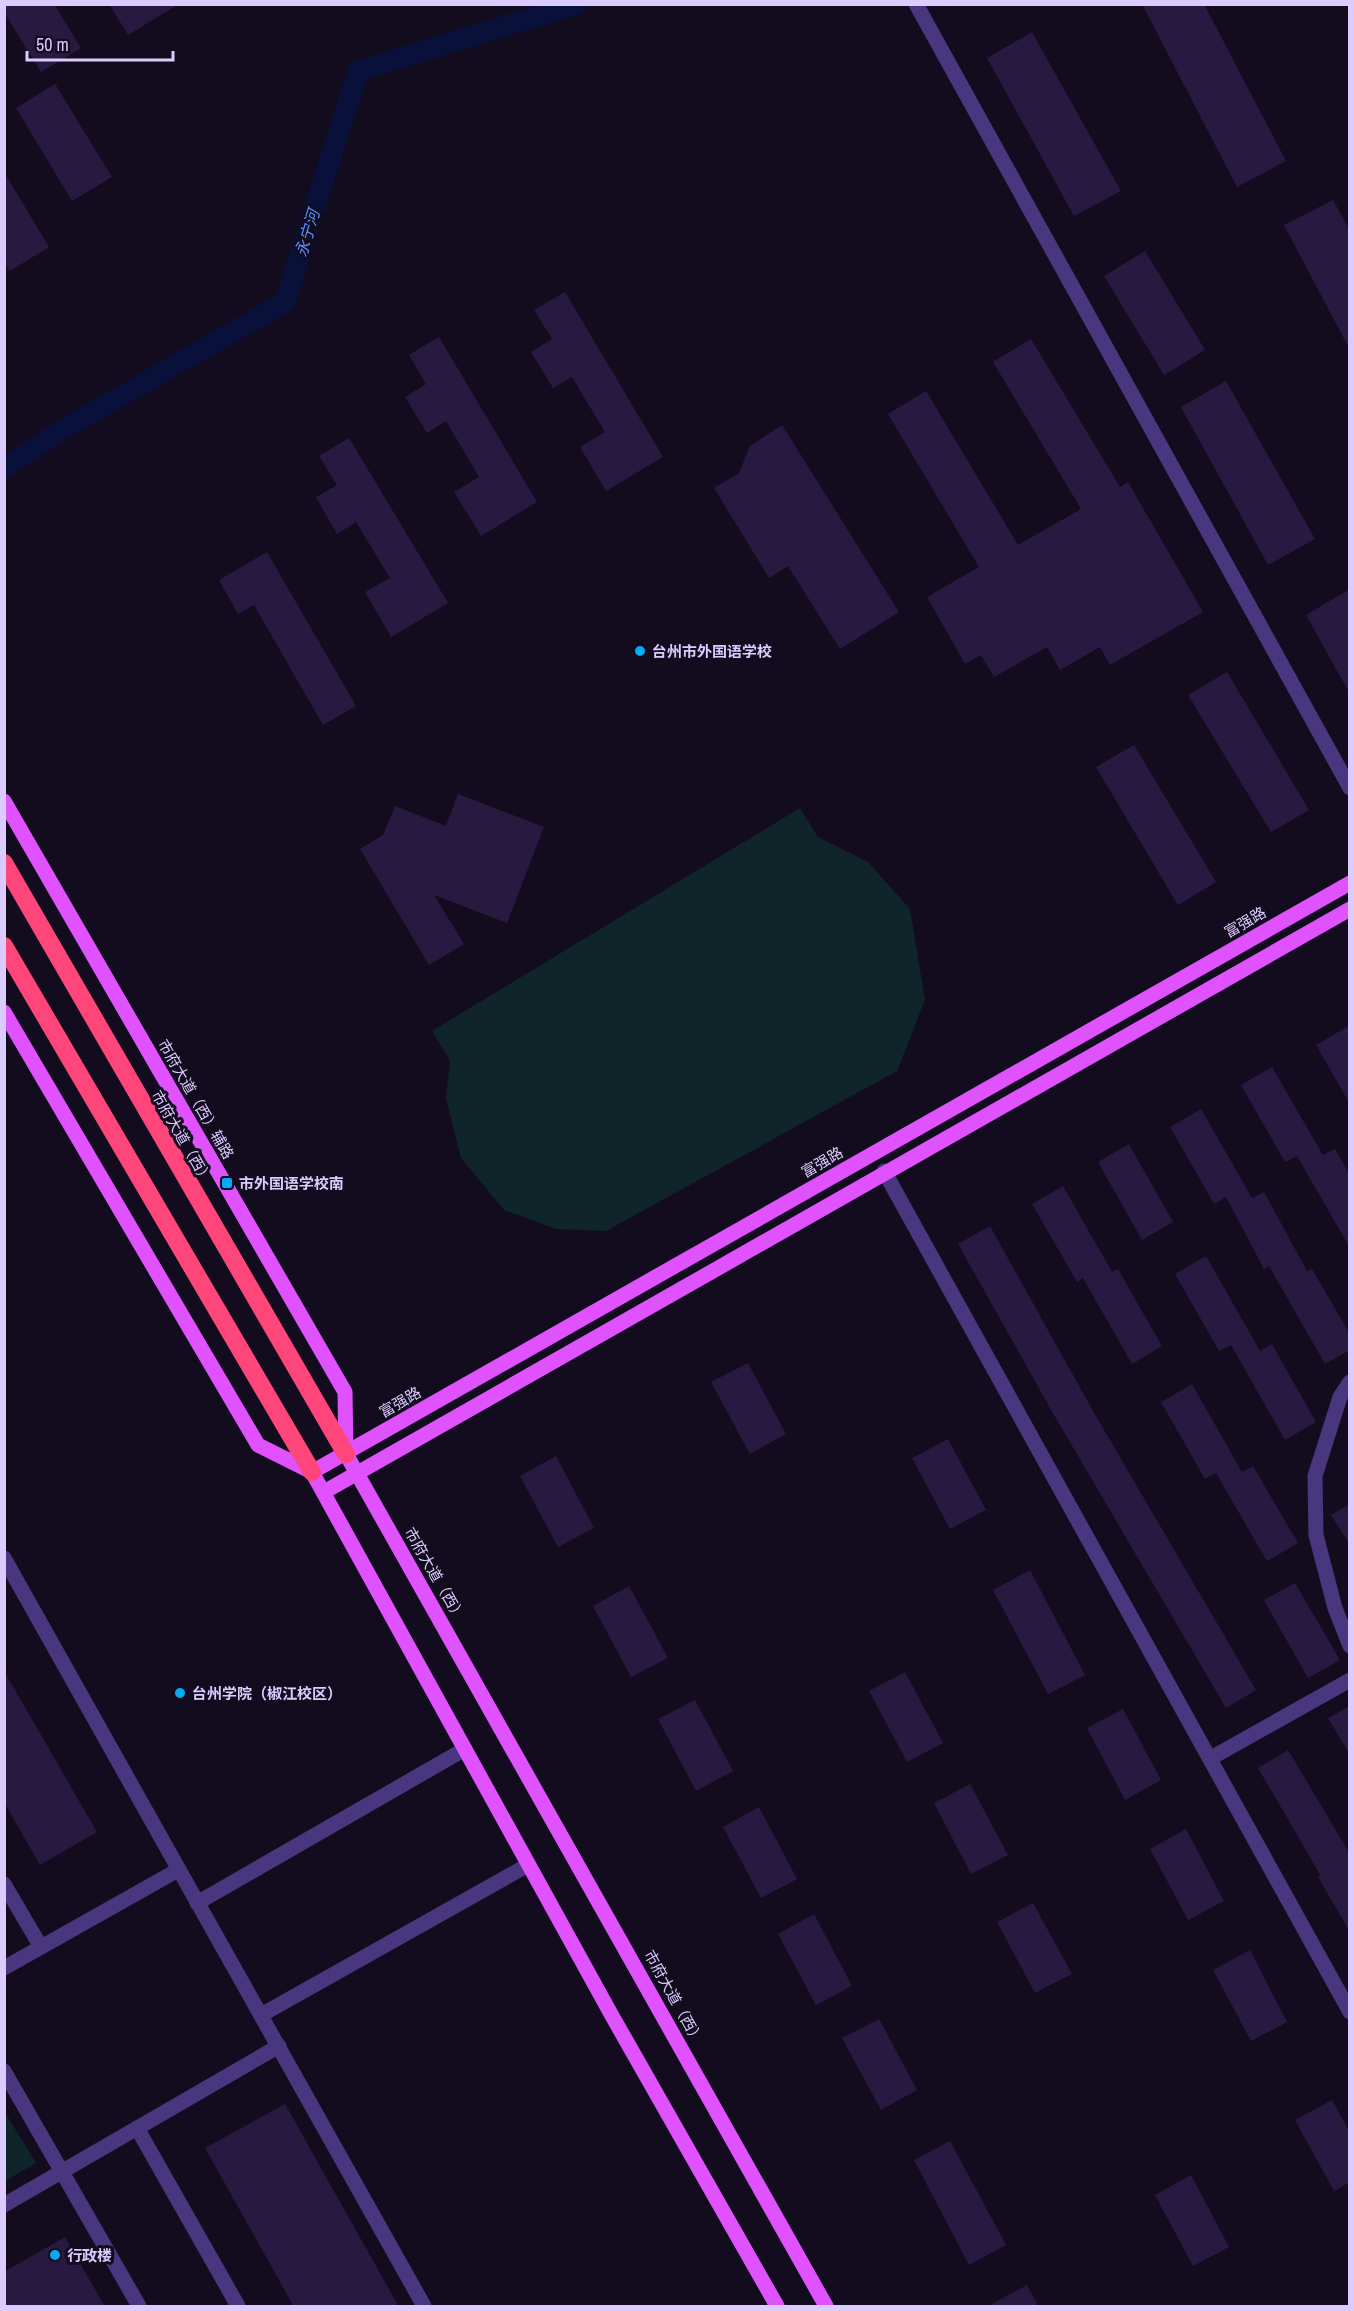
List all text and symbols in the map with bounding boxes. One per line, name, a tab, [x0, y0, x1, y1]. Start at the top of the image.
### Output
scale bar	[27, 24, 172, 62]
text: 50 m	[36, 32, 69, 57]
water label: 永宁河	[289, 204, 325, 259]
place label: 台州市外国语学校	[652, 641, 772, 662]
marker: 台州市外国语学校	[633, 644, 647, 658]
street label: 富强路	[1220, 902, 1270, 942]
street label: 市府大道（西）辅路	[154, 1036, 238, 1162]
street label: 市府大道（西）	[148, 1087, 216, 1187]
street label: 富强路	[797, 1142, 847, 1182]
place label: 市外国语学校南	[239, 1173, 344, 1194]
marker: 市外国语学校南	[220, 1176, 234, 1190]
street label: 富强路	[375, 1382, 425, 1422]
street label: 市府大道（西）	[400, 1523, 470, 1625]
place label: 台州学院（椒江校区）	[192, 1683, 342, 1704]
marker: 台州学院（椒江校区）	[173, 1686, 187, 1700]
street label: 市府大道（西）	[639, 1946, 709, 2048]
place label: 行政楼	[67, 2245, 112, 2266]
marker: 行政楼	[48, 2248, 62, 2262]

